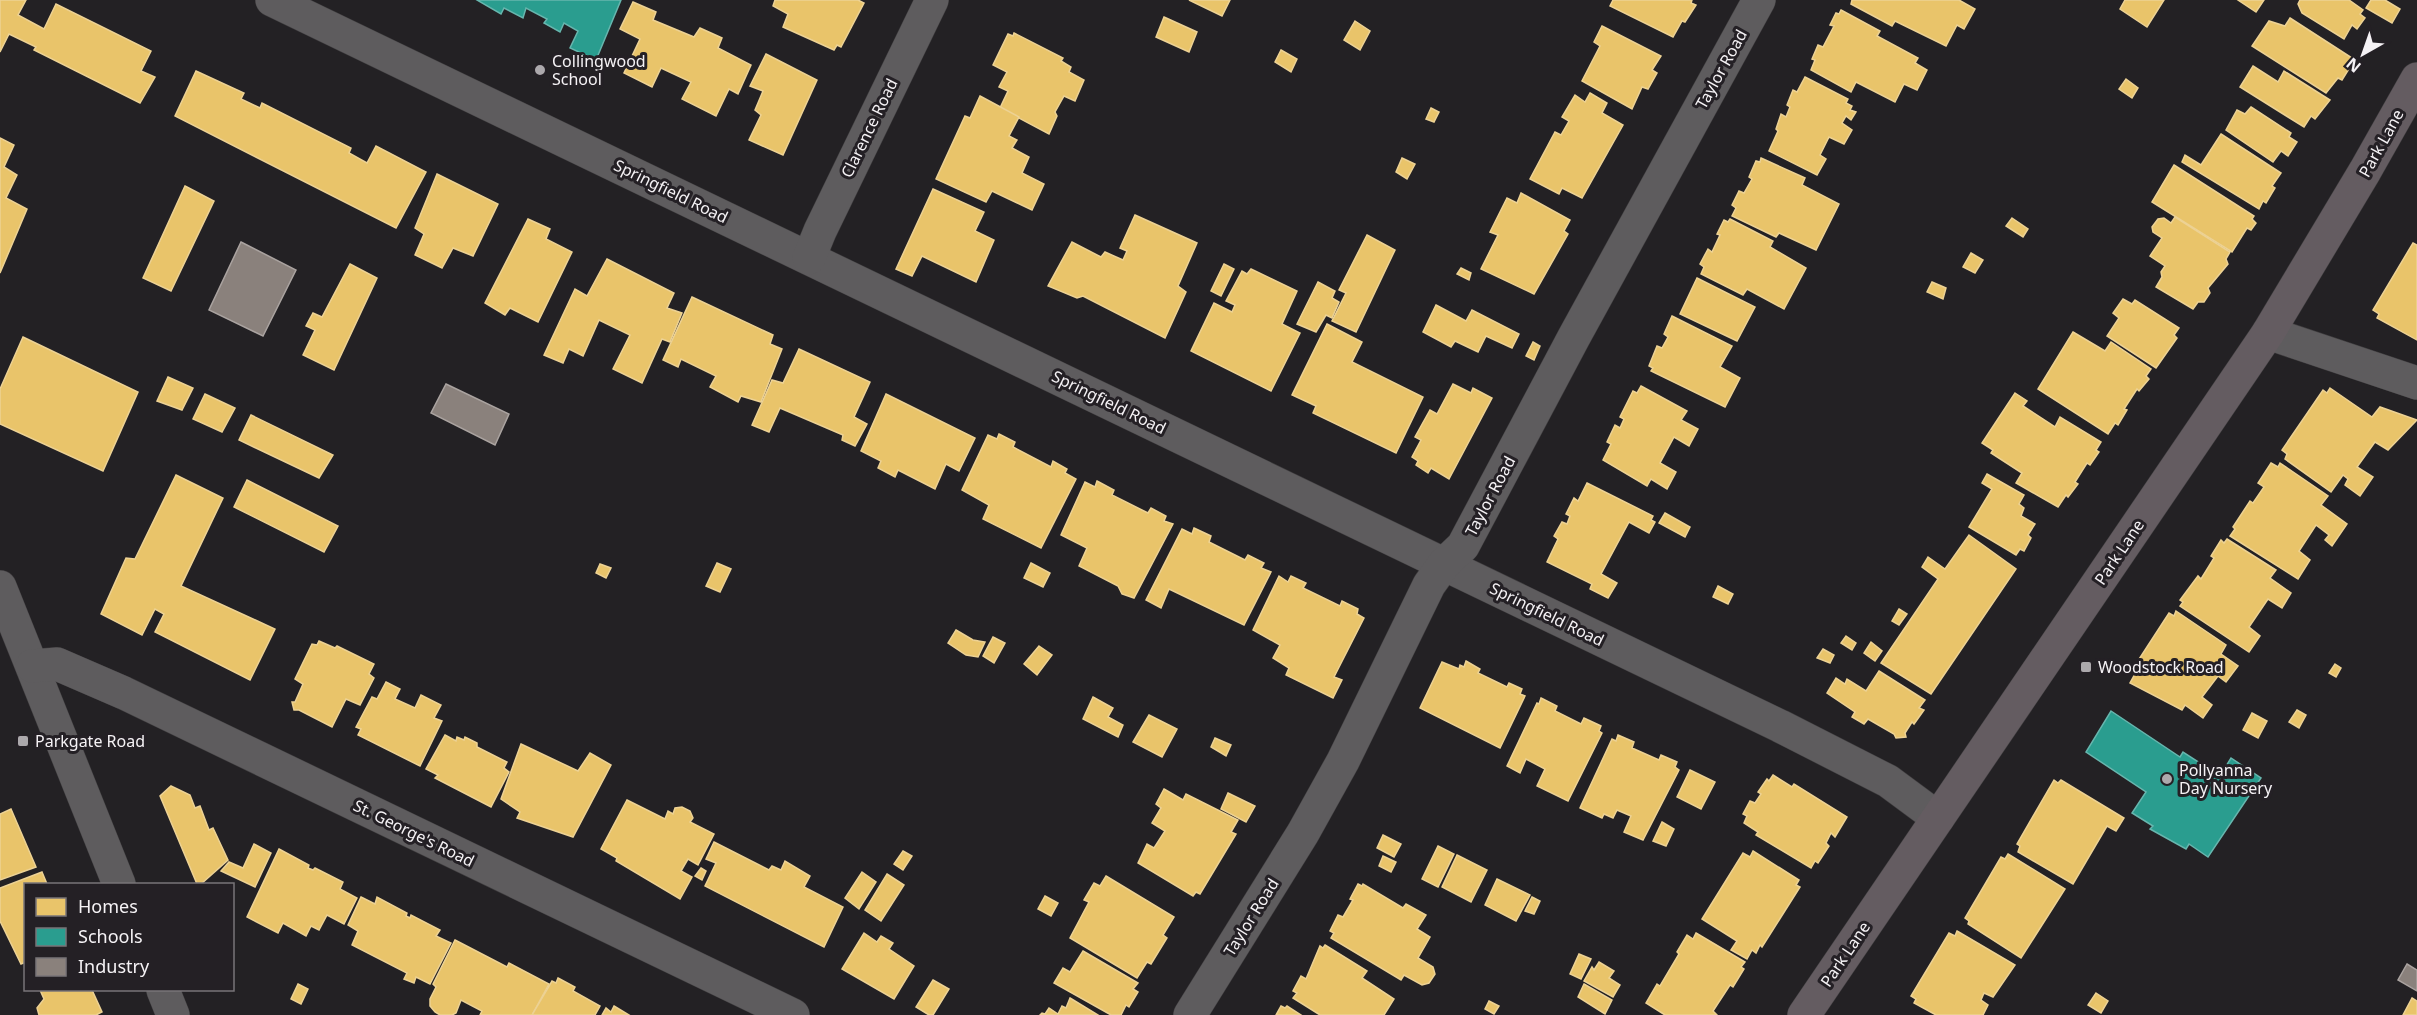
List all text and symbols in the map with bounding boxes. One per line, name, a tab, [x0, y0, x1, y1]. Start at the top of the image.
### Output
north arrow	[2333, 24, 2393, 84]
street label: Taylor Road	[1690, 25, 1752, 113]
place label: Collingwood School	[552, 50, 646, 90]
text: N	[2341, 53, 2365, 78]
marker: Collingwood School	[533, 63, 547, 77]
street label: Clarence Road	[835, 75, 903, 181]
street label: Park Lane	[2353, 105, 2409, 181]
street label: Springfield Road	[610, 154, 732, 228]
street label: Springfield Road	[1048, 365, 1170, 439]
street label: Taylor Road	[1460, 452, 1520, 540]
street label: Park Lane	[2089, 515, 2149, 589]
street label: Springfield Road	[1486, 577, 1608, 651]
place label: Woodstock Road	[2098, 656, 2224, 678]
marker: Woodstock Road	[2079, 660, 2093, 674]
place label: Parkgate Road	[35, 730, 145, 752]
marker: Parkgate Road	[16, 734, 30, 748]
place label: Pollyanna Day Nursery	[2179, 759, 2273, 799]
marker: Pollyanna Day Nursery	[2160, 772, 2174, 786]
street label: St. George's Road	[350, 794, 478, 872]
street label: Taylor Road	[1218, 874, 1284, 960]
legend	[24, 883, 234, 991]
text: Homes	[78, 894, 138, 918]
street label: Park Lane	[1815, 917, 1875, 991]
text: Schools	[78, 924, 143, 948]
text: Industry	[78, 954, 150, 978]

